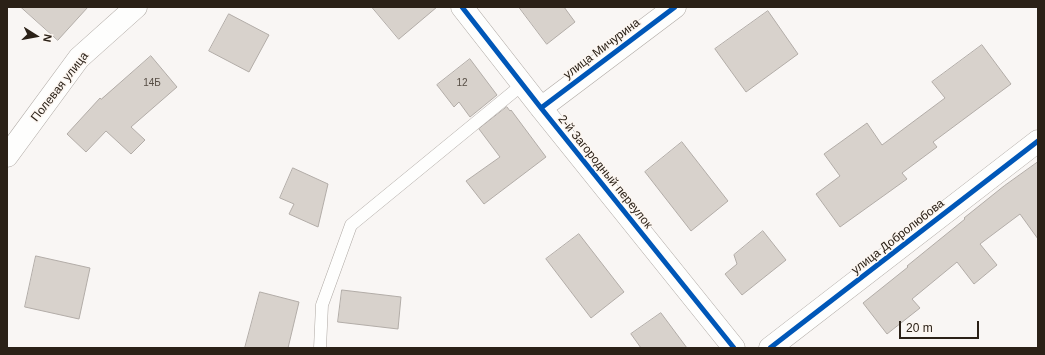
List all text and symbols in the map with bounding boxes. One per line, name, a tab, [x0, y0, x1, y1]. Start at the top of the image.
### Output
north arrow	[16, 16, 56, 56]
street label: улица Мичурина	[561, 16, 643, 82]
text: N	[41, 33, 54, 43]
street label: Полевая улица	[28, 49, 92, 125]
house number: 14Б	[143, 77, 161, 89]
house number: 12	[456, 77, 468, 89]
street label: 2-й Загородный переулок	[555, 112, 655, 232]
street label: улица Добролюбова	[849, 196, 947, 278]
scale bar	[901, 313, 981, 339]
text: 20 m	[906, 321, 933, 335]

